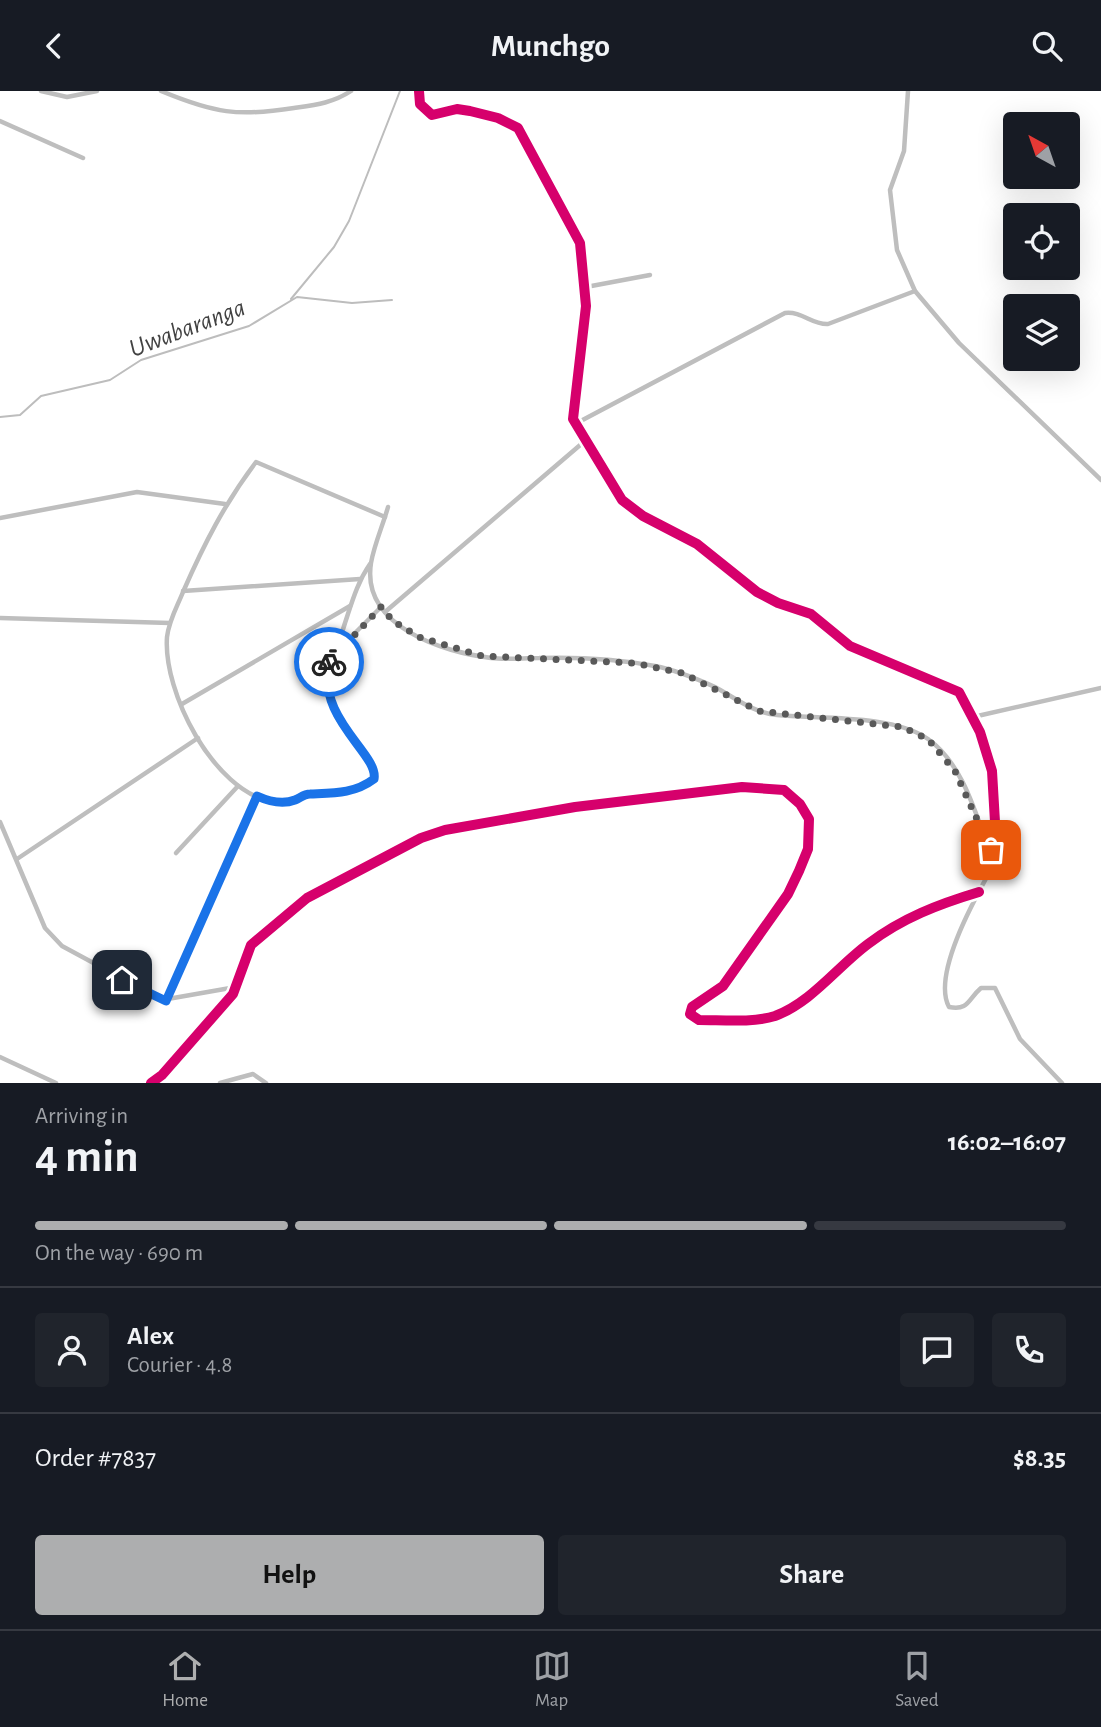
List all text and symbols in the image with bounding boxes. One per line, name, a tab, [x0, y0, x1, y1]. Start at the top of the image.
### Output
icon: back	[35, 27, 73, 65]
icon: search	[1028, 27, 1066, 65]
text: Munchgo	[491, 30, 610, 62]
north arrow	[1003, 112, 1080, 189]
map controls	[1003, 112, 1080, 371]
button: locate	[1003, 203, 1080, 280]
water label: Uwabaranga	[125, 294, 249, 362]
button: layers	[1003, 294, 1080, 371]
courier	[294, 627, 364, 697]
icon: bike	[310, 643, 348, 681]
pin	[961, 820, 1021, 880]
icon: bag	[972, 831, 1010, 869]
pin	[92, 950, 152, 1010]
icon: home	[103, 961, 141, 999]
text: Arriving in	[35, 1105, 128, 1128]
text: 16:02–16:07	[948, 1129, 1066, 1155]
text: 4 min	[35, 1134, 139, 1180]
text: On the way · 690 m	[35, 1242, 203, 1265]
button: person	[35, 1313, 109, 1387]
button: chat	[900, 1313, 974, 1387]
button: phone	[992, 1313, 1066, 1387]
text: Alex	[127, 1323, 174, 1349]
text: Courier · 4.8	[127, 1354, 232, 1377]
text: Order #7837	[35, 1445, 156, 1471]
text: $8.35	[1013, 1445, 1066, 1471]
button: Help	[35, 1535, 544, 1615]
button: Share	[558, 1535, 1066, 1615]
tab: Home	[162, 1647, 208, 1712]
tab: Map	[533, 1647, 571, 1712]
tab: Saved	[895, 1647, 939, 1712]

